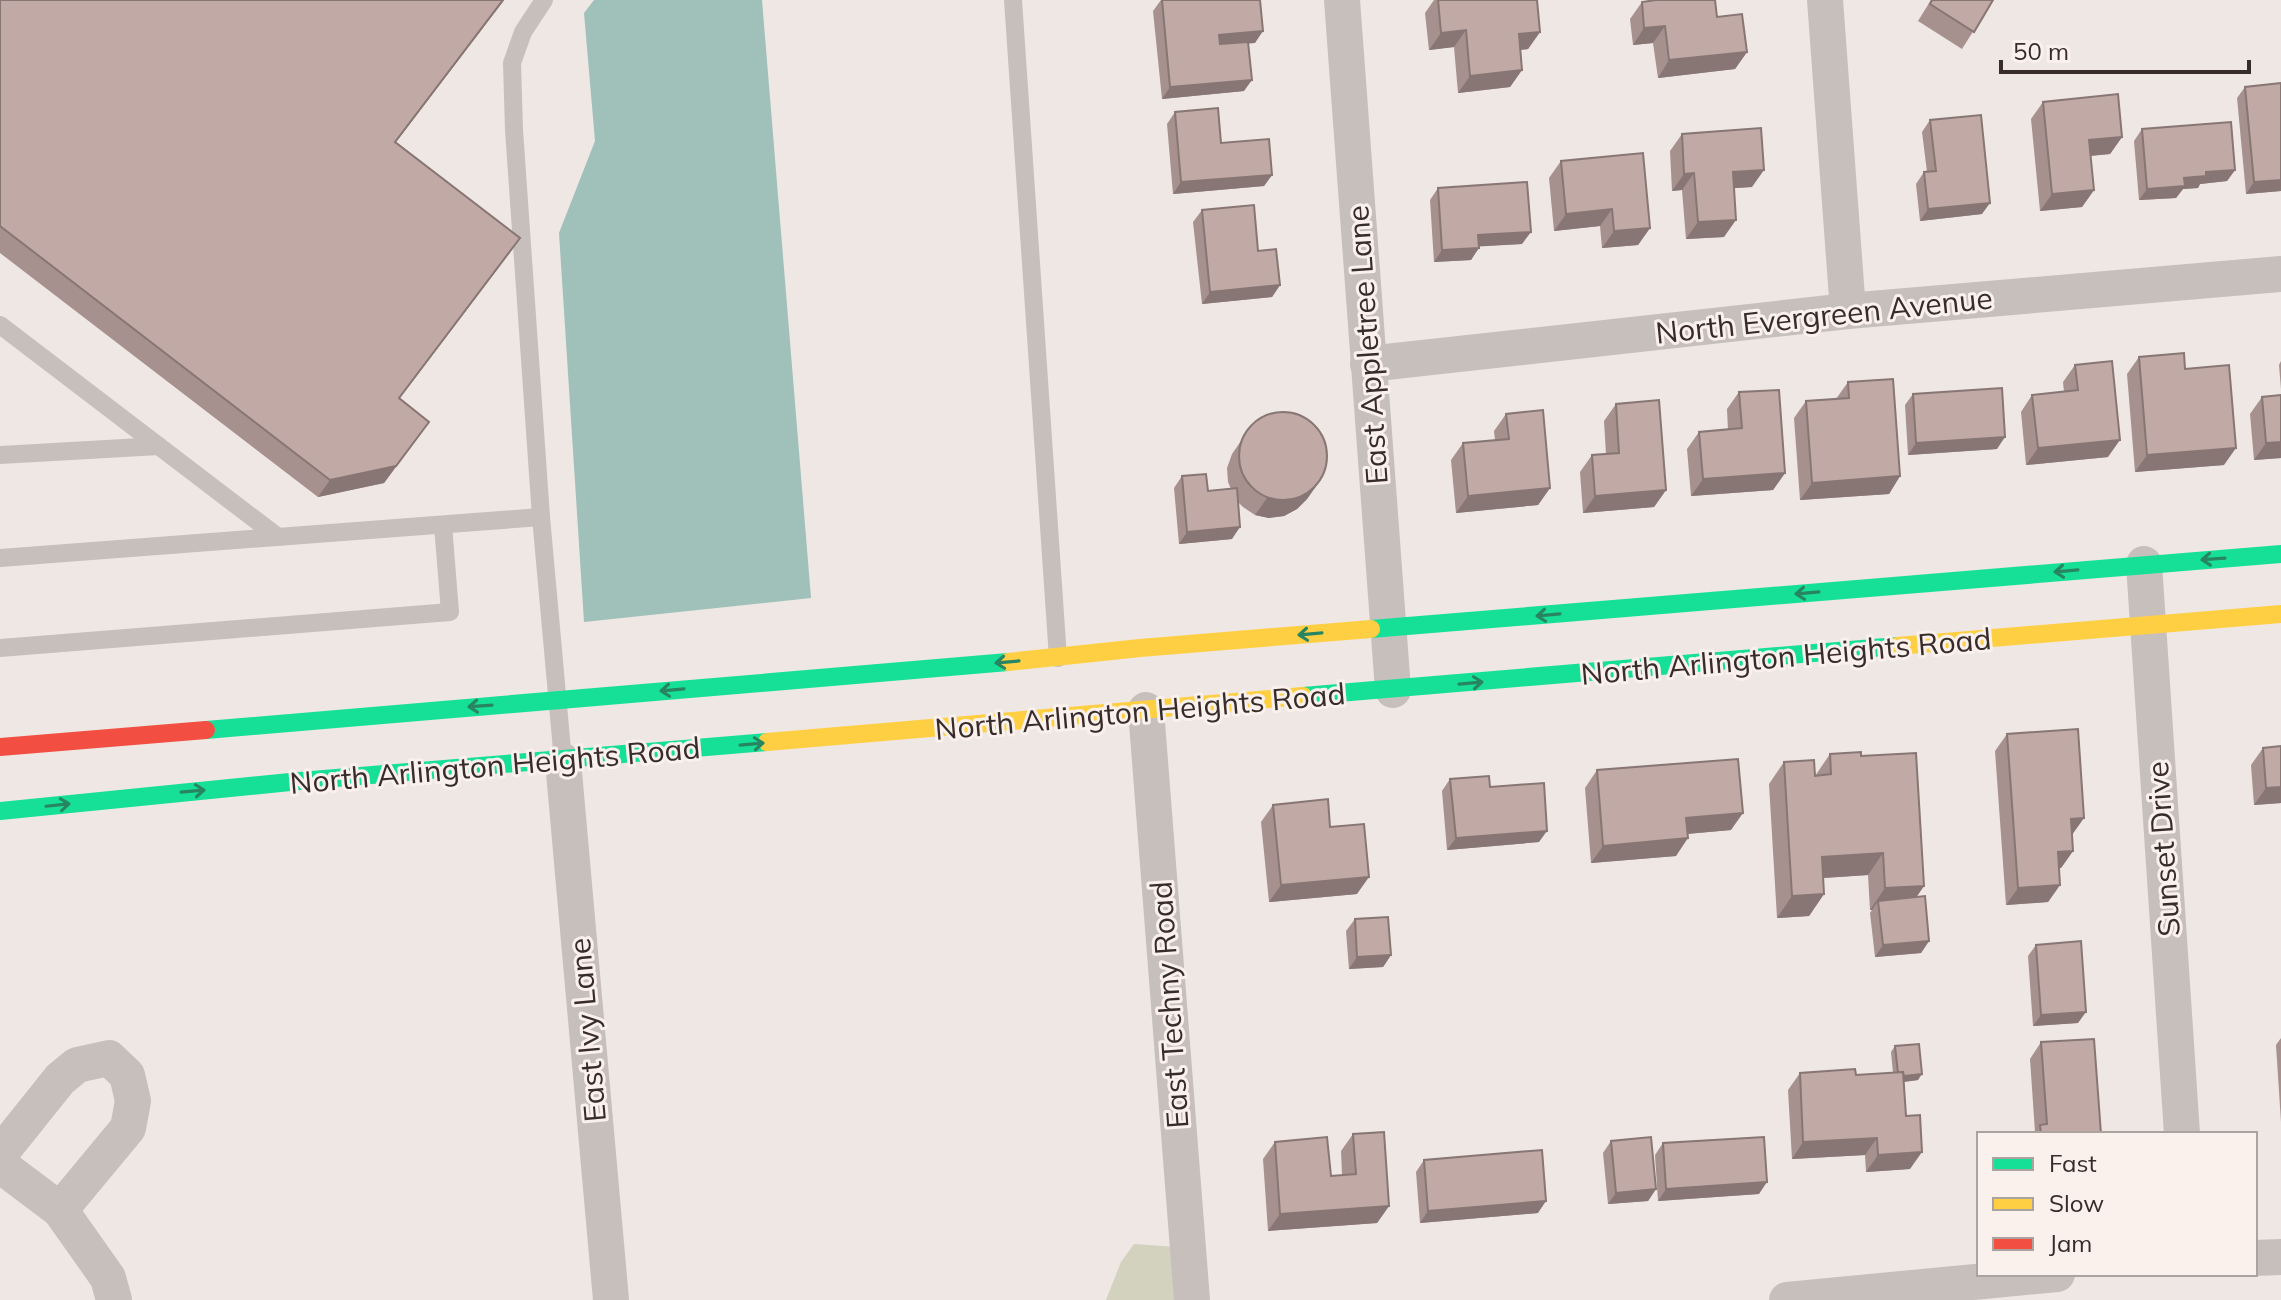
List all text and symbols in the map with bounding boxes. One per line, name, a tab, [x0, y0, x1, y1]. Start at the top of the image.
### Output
scale bar	[2001, 24, 2249, 74]
text: 50 m	[2013, 36, 2069, 66]
street label: East Appletree Lane	[1338, 204, 1396, 486]
street label: North Evergreen Avenue	[1654, 278, 1994, 352]
one-way arrow	[2200, 552, 2227, 567]
one-way arrow	[2054, 564, 2080, 579]
one-way arrow	[1794, 586, 1821, 601]
one-way arrow	[1535, 607, 1562, 622]
street label: North Arlington Heights Road	[1579, 619, 1993, 693]
one-way arrow	[1297, 627, 1324, 642]
one-way arrow	[994, 655, 1021, 670]
street label: North Arlington Heights Road	[933, 674, 1347, 748]
one-way arrow	[1457, 675, 1484, 690]
one-way arrow	[659, 683, 686, 698]
one-way arrow	[467, 698, 494, 713]
street label: North Arlington Heights Road	[288, 728, 702, 802]
one-way arrow	[738, 736, 765, 751]
street label: Sunset Drive	[2138, 760, 2188, 938]
one-way arrow	[180, 783, 206, 798]
one-way arrow	[44, 797, 71, 812]
street label: East Techny Road	[1141, 880, 1197, 1130]
street label: East Ivy Lane	[560, 936, 614, 1124]
legend	[1977, 1132, 2257, 1276]
text: Fast	[2049, 1148, 2097, 1178]
text: Slow	[2049, 1188, 2104, 1218]
text: Jam	[2049, 1228, 2092, 1258]

